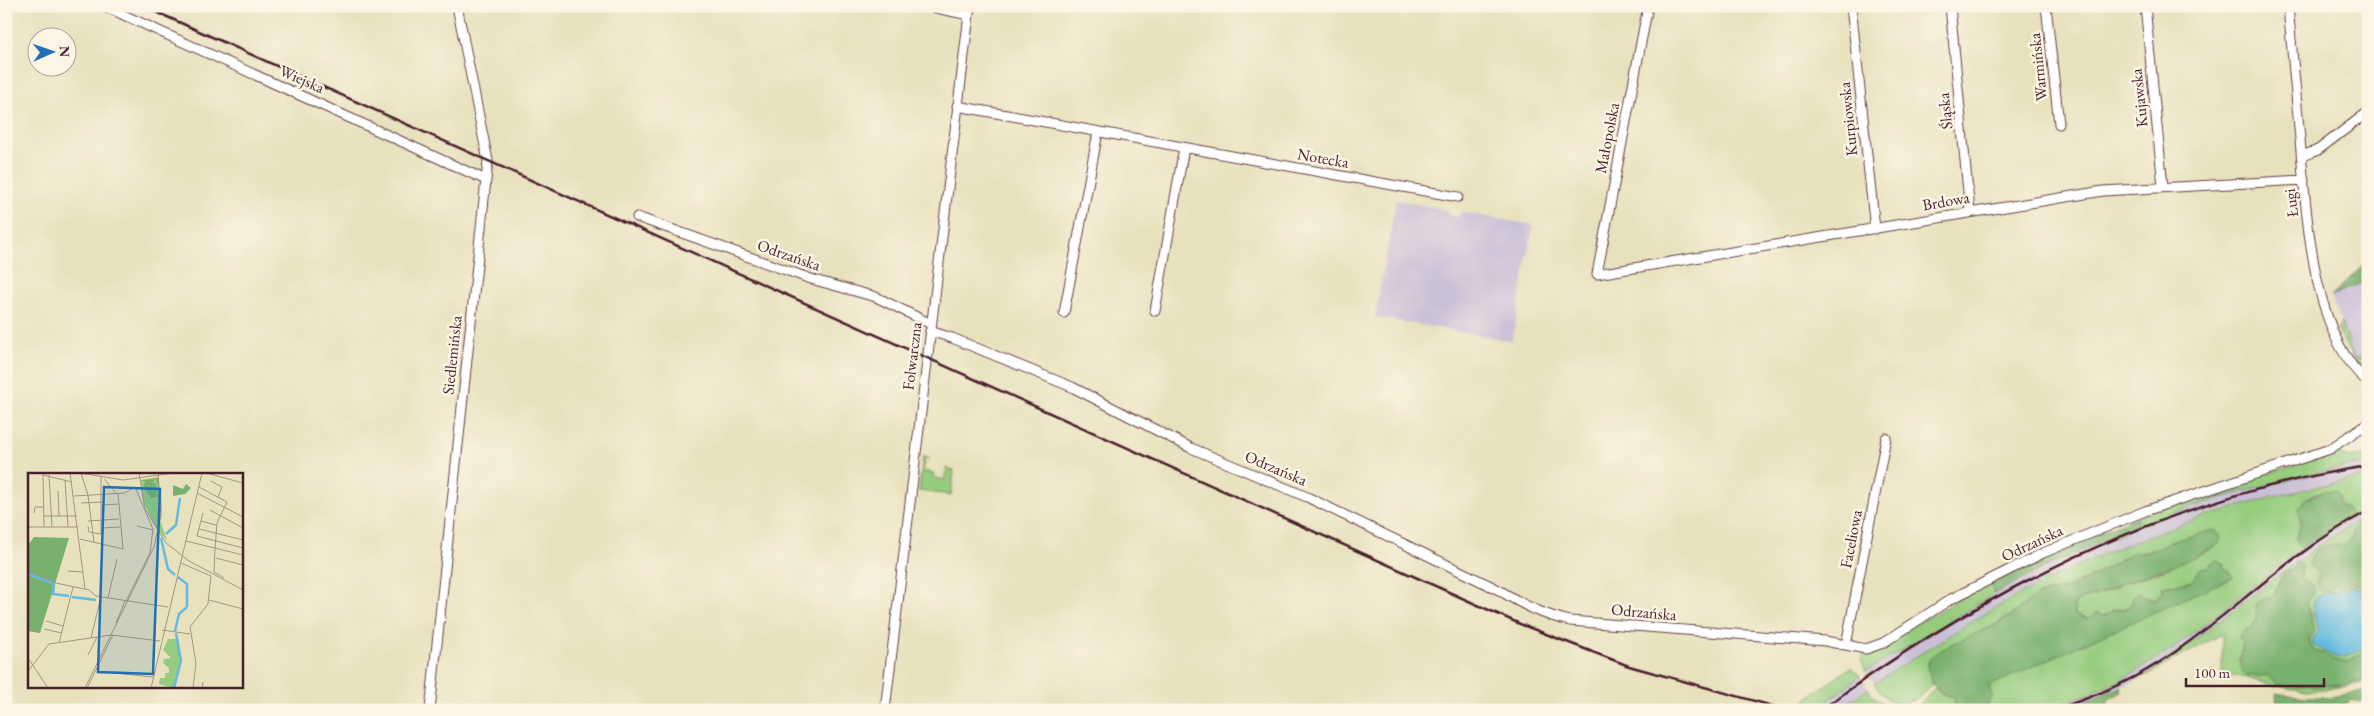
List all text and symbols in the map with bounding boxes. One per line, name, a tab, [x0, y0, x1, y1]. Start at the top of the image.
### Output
north arrow	[28, 28, 78, 78]
street label: Warmińska	[2024, 31, 2052, 102]
text: N	[56, 46, 74, 58]
street label: Wiejska	[276, 60, 328, 98]
street label: Kujawska	[2125, 67, 2153, 128]
street label: Kurpiowska	[1834, 80, 1862, 157]
street label: Śląska	[1933, 91, 1957, 130]
street label: Małopolska	[1590, 100, 1624, 175]
street label: Notecka	[1296, 143, 1351, 173]
street label: Brdowa	[1921, 186, 1972, 215]
street label: Ługi	[2279, 187, 2303, 219]
street label: Odrzańska	[755, 234, 824, 276]
street label: Siedlemińska	[437, 314, 467, 396]
street label: Folwarczna	[897, 320, 927, 391]
street label: Odrzańska	[1242, 446, 1311, 491]
inset map	[28, 473, 242, 688]
street label: Faceliowa	[1835, 507, 1867, 570]
street label: Odrzańska	[1998, 519, 2067, 566]
street label: Odrzańska	[1610, 599, 1678, 625]
scale bar	[2186, 656, 2324, 688]
text: 100 m	[2194, 663, 2231, 682]

